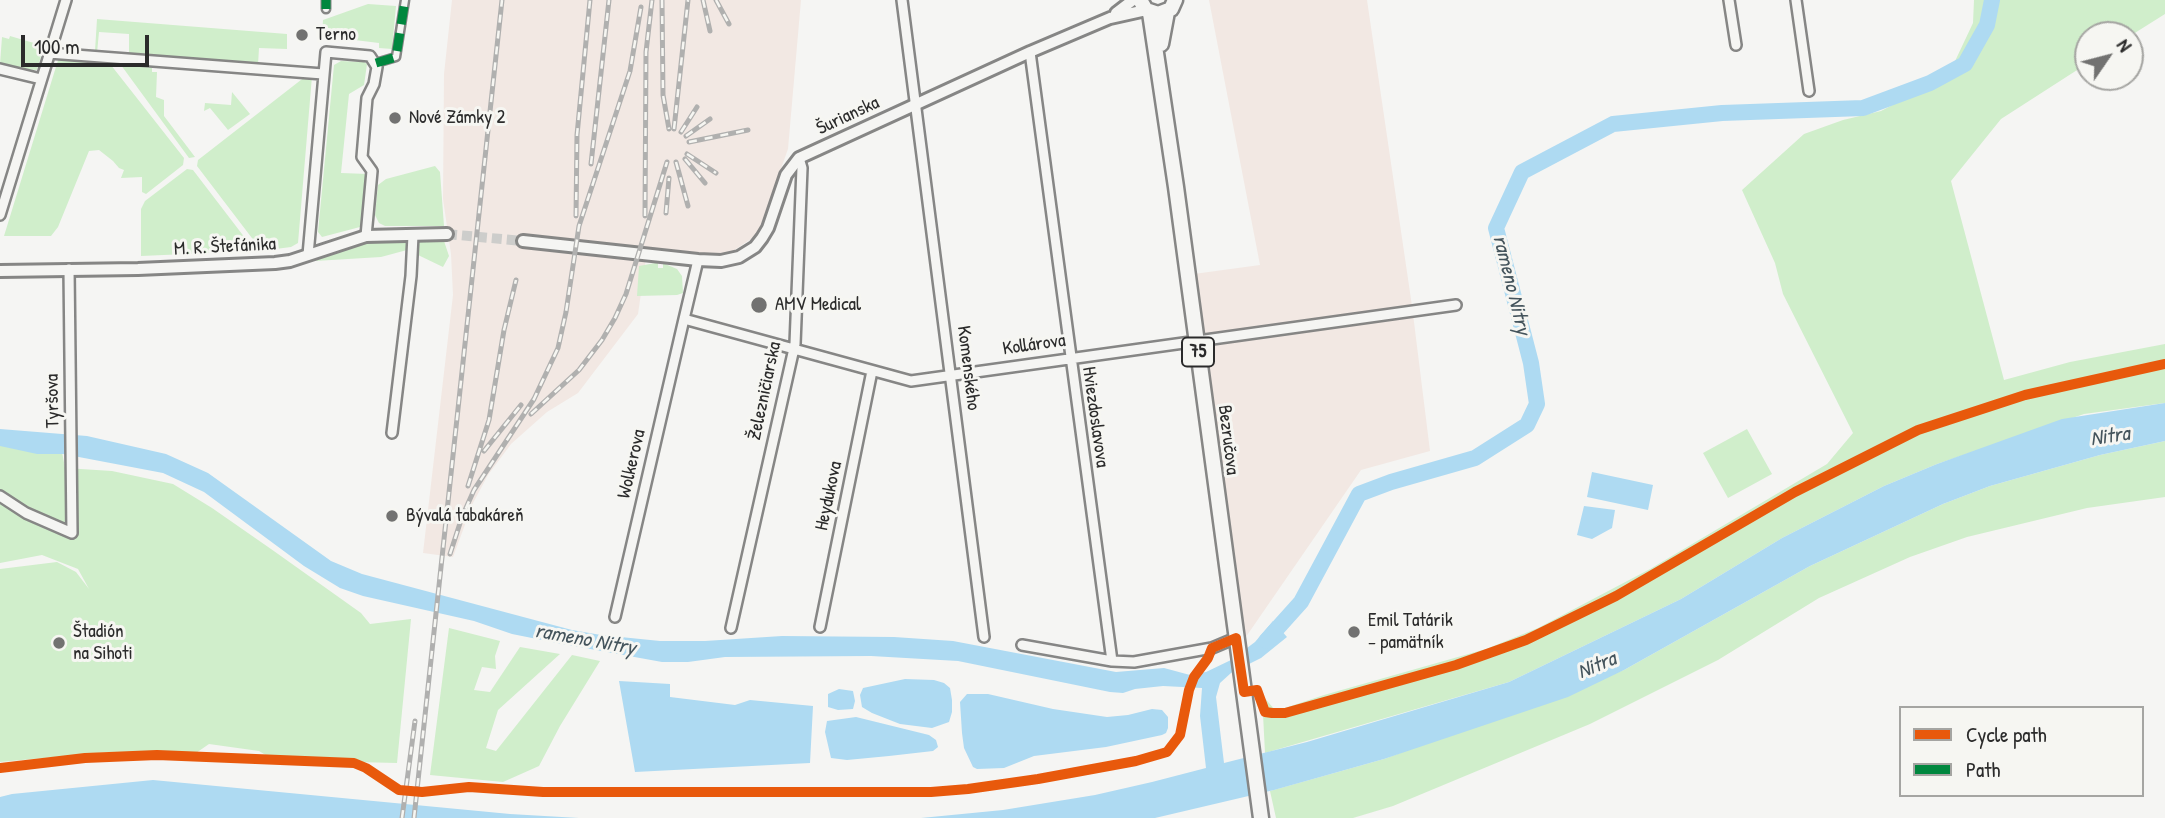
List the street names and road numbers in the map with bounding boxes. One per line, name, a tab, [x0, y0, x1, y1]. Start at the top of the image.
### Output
street label: Šurianska	[813, 92, 883, 140]
street label: M. R. Štefánika	[173, 233, 277, 261]
street label: Komenského	[952, 324, 984, 412]
street label: Kollárova	[1001, 329, 1067, 361]
road number: 75	[1182, 338, 1214, 366]
street label: Železničiarska	[743, 340, 787, 442]
street label: Hviezdoslavova	[1077, 365, 1113, 469]
street label: Tyršova	[41, 374, 65, 428]
street label: Bezručova	[1212, 404, 1244, 476]
street label: Wolkerova	[613, 427, 651, 501]
street label: Heydukova	[811, 459, 847, 533]

